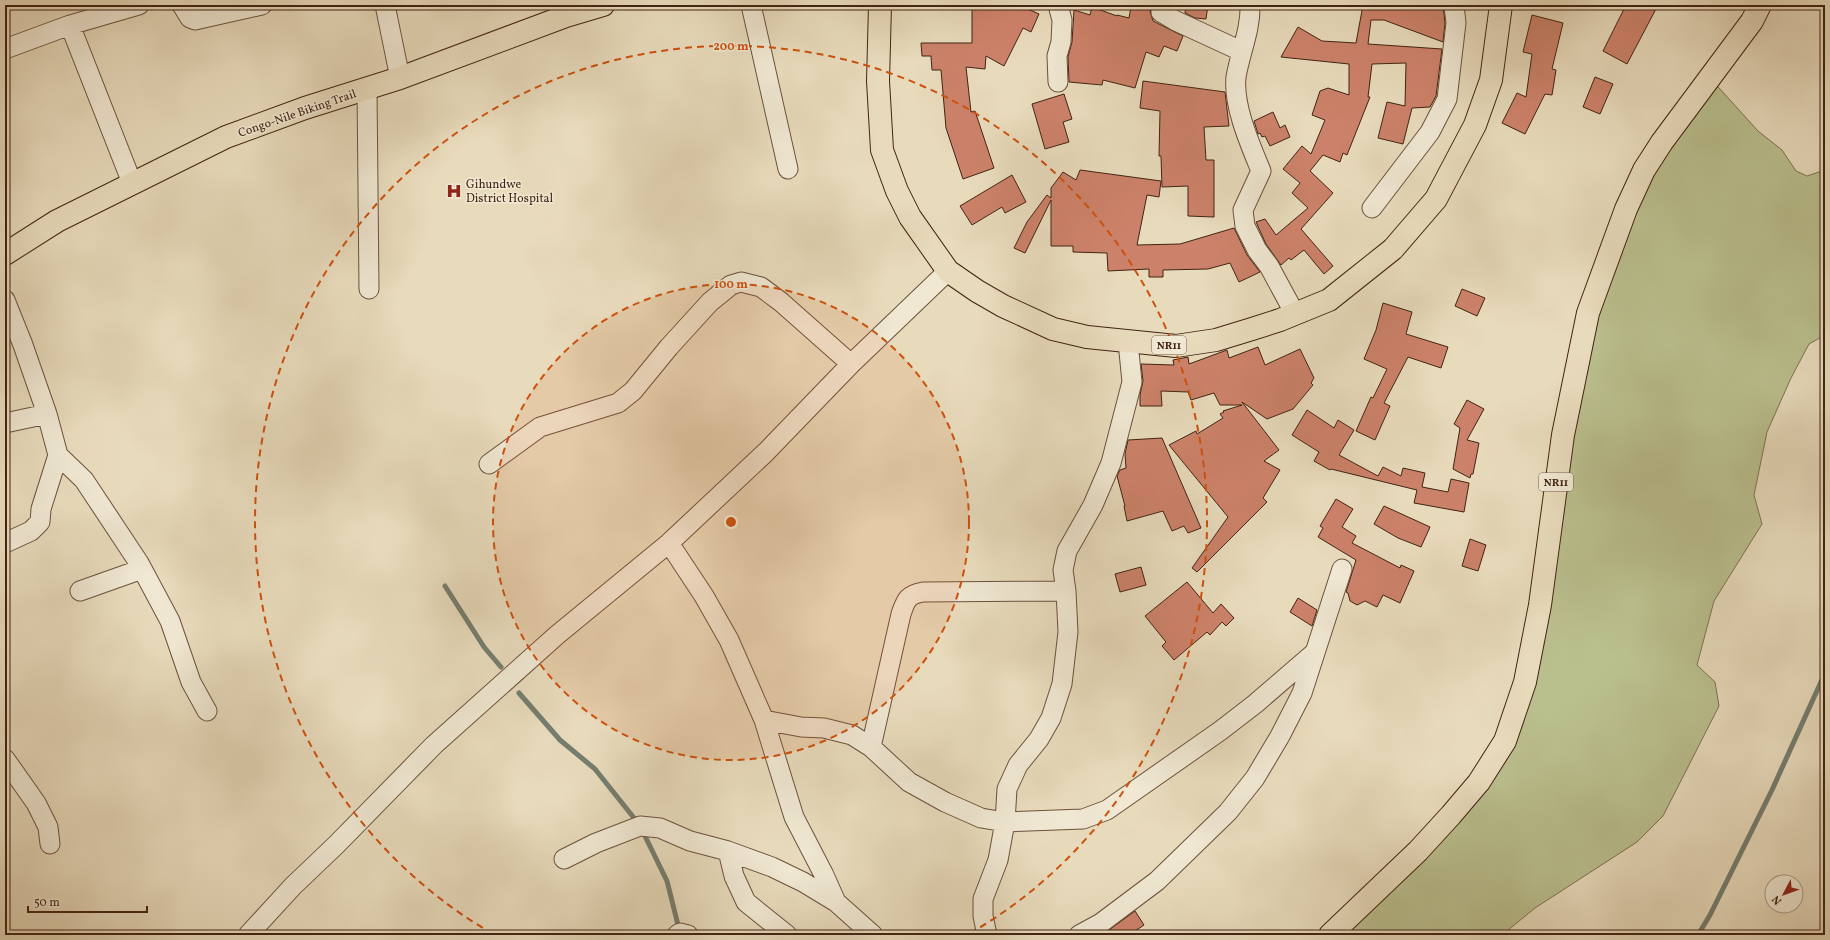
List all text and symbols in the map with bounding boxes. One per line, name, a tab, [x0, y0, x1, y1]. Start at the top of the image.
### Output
text: 200 m	[713, 39, 749, 55]
street label: Congo-Nile Biking Trail	[236, 86, 359, 142]
place label: Gihundwe District Hospital	[466, 177, 554, 207]
hospital icon: Gihundwe District Hospital	[445, 182, 463, 200]
text: 100 m	[714, 277, 748, 293]
road number: NR11	[1152, 336, 1186, 354]
road number: NR11	[1539, 473, 1573, 491]
centre of rings	[724, 515, 738, 529]
north arrow	[1764, 874, 1804, 914]
scale bar	[28, 888, 147, 914]
text: N	[1769, 892, 1786, 908]
text: 50 m	[34, 895, 60, 911]

